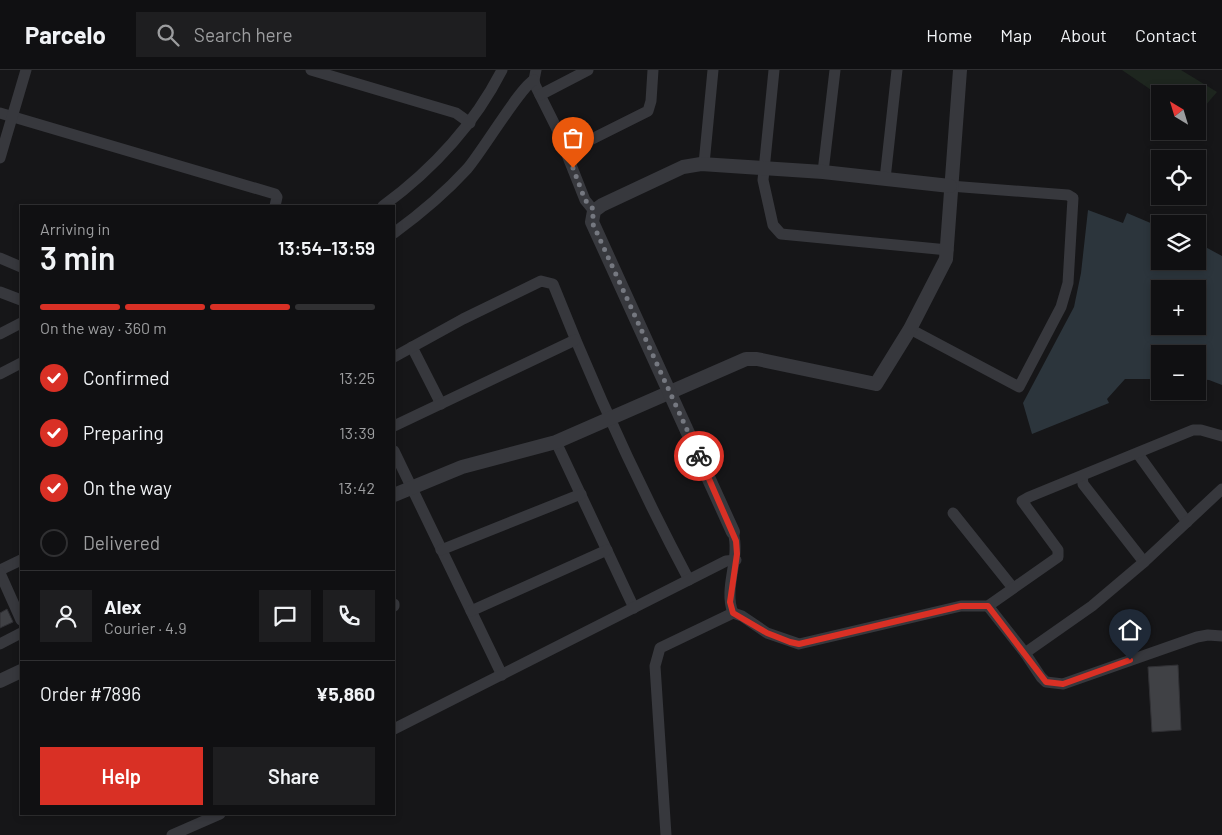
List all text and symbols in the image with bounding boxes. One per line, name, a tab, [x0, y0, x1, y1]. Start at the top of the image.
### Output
search box	[136, 12, 486, 57]
text: Parcelo	[25, 20, 106, 49]
icon: search	[154, 21, 182, 49]
text: Search here	[194, 23, 293, 46]
text: Home	[926, 24, 972, 46]
text: Map	[1000, 24, 1032, 46]
text: About	[1060, 24, 1107, 46]
text: Contact	[1135, 24, 1197, 46]
north arrow	[1151, 85, 1206, 140]
map controls	[1151, 85, 1206, 400]
pin	[552, 117, 594, 168]
icon: bag	[559, 124, 587, 152]
button: locate	[1151, 150, 1206, 205]
button: layers	[1151, 215, 1206, 270]
text: Arriving in	[40, 219, 110, 238]
text: 13:54–13:59	[278, 236, 375, 259]
text: 3 min	[40, 238, 116, 276]
button: +	[1151, 280, 1206, 335]
text: On the way · 360 m	[40, 318, 166, 337]
button: −	[1151, 345, 1206, 400]
icon: check	[40, 364, 68, 392]
text: Confirmed	[83, 366, 170, 389]
text: 13:25	[339, 368, 375, 387]
icon: check	[40, 419, 68, 447]
text: Preparing	[83, 421, 164, 444]
text: 13:39	[339, 423, 375, 442]
courier	[674, 431, 724, 481]
icon: bike	[685, 442, 713, 470]
icon: check	[40, 474, 68, 502]
text: On the way	[83, 476, 172, 499]
text: 13:42	[338, 478, 375, 497]
text: Delivered	[83, 531, 160, 554]
button: person	[40, 590, 92, 642]
button: chat	[259, 590, 311, 642]
button: phone	[323, 590, 375, 642]
text: Alex	[104, 595, 142, 618]
pin	[1109, 609, 1151, 660]
icon: home	[1116, 616, 1144, 644]
text: Courier · 4.9	[104, 618, 187, 637]
text: Order #7896	[40, 682, 141, 705]
text: ¥5,860	[315, 682, 375, 705]
button: Help	[40, 747, 203, 805]
button: Share	[213, 747, 375, 805]

